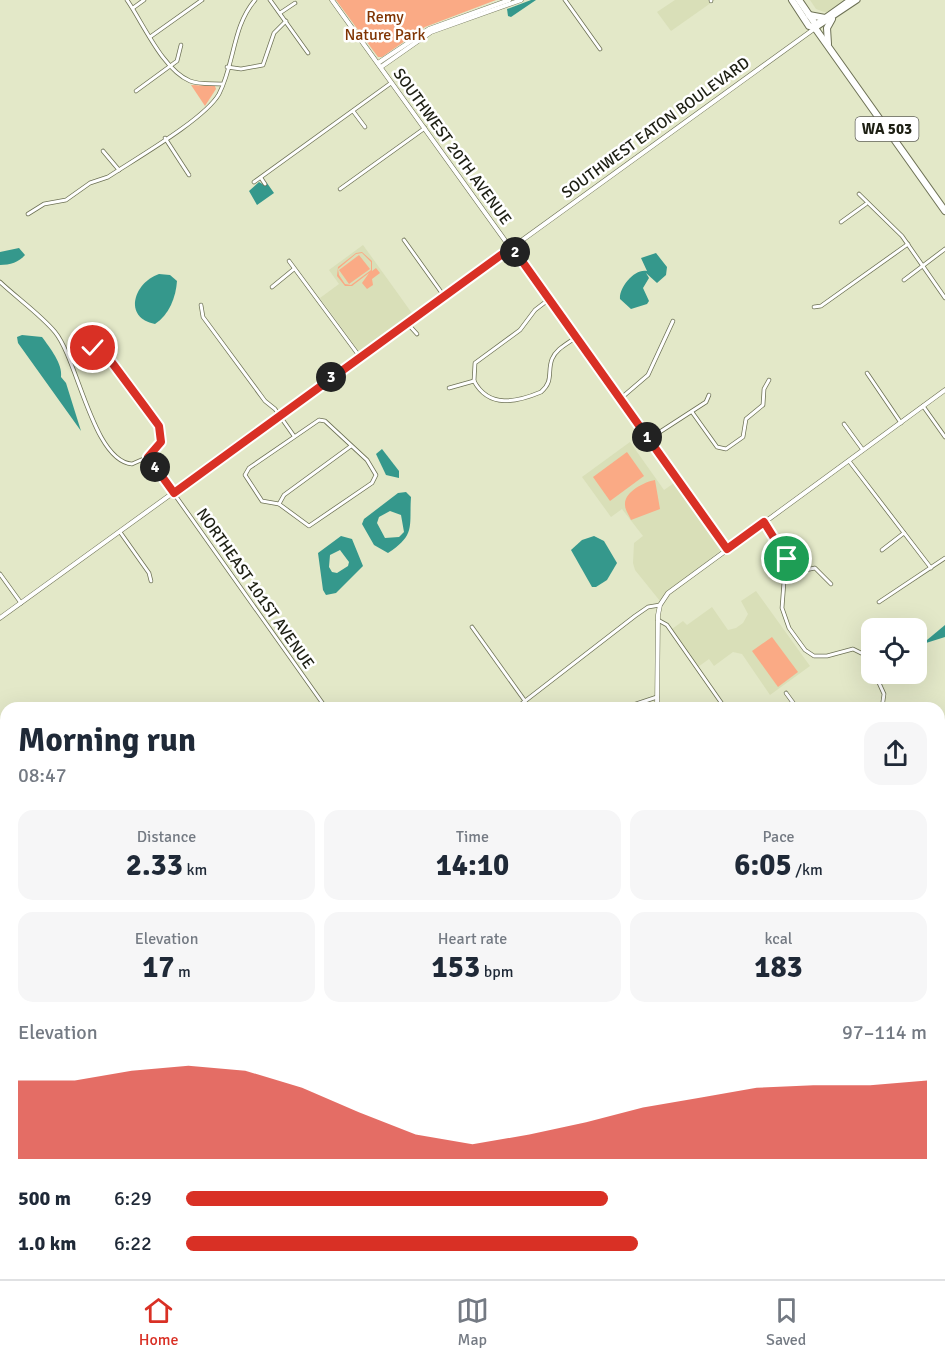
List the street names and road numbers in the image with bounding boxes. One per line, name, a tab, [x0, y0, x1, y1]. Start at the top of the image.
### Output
street label: SOUTHWEST EATON BOULEVARD	[558, 53, 754, 203]
street label: SOUTHWEST 20TH AVENUE	[389, 64, 516, 229]
road number: WA 503	[856, 117, 918, 141]
street label: NORTHEAST 101ST AVENUE	[192, 504, 318, 673]

